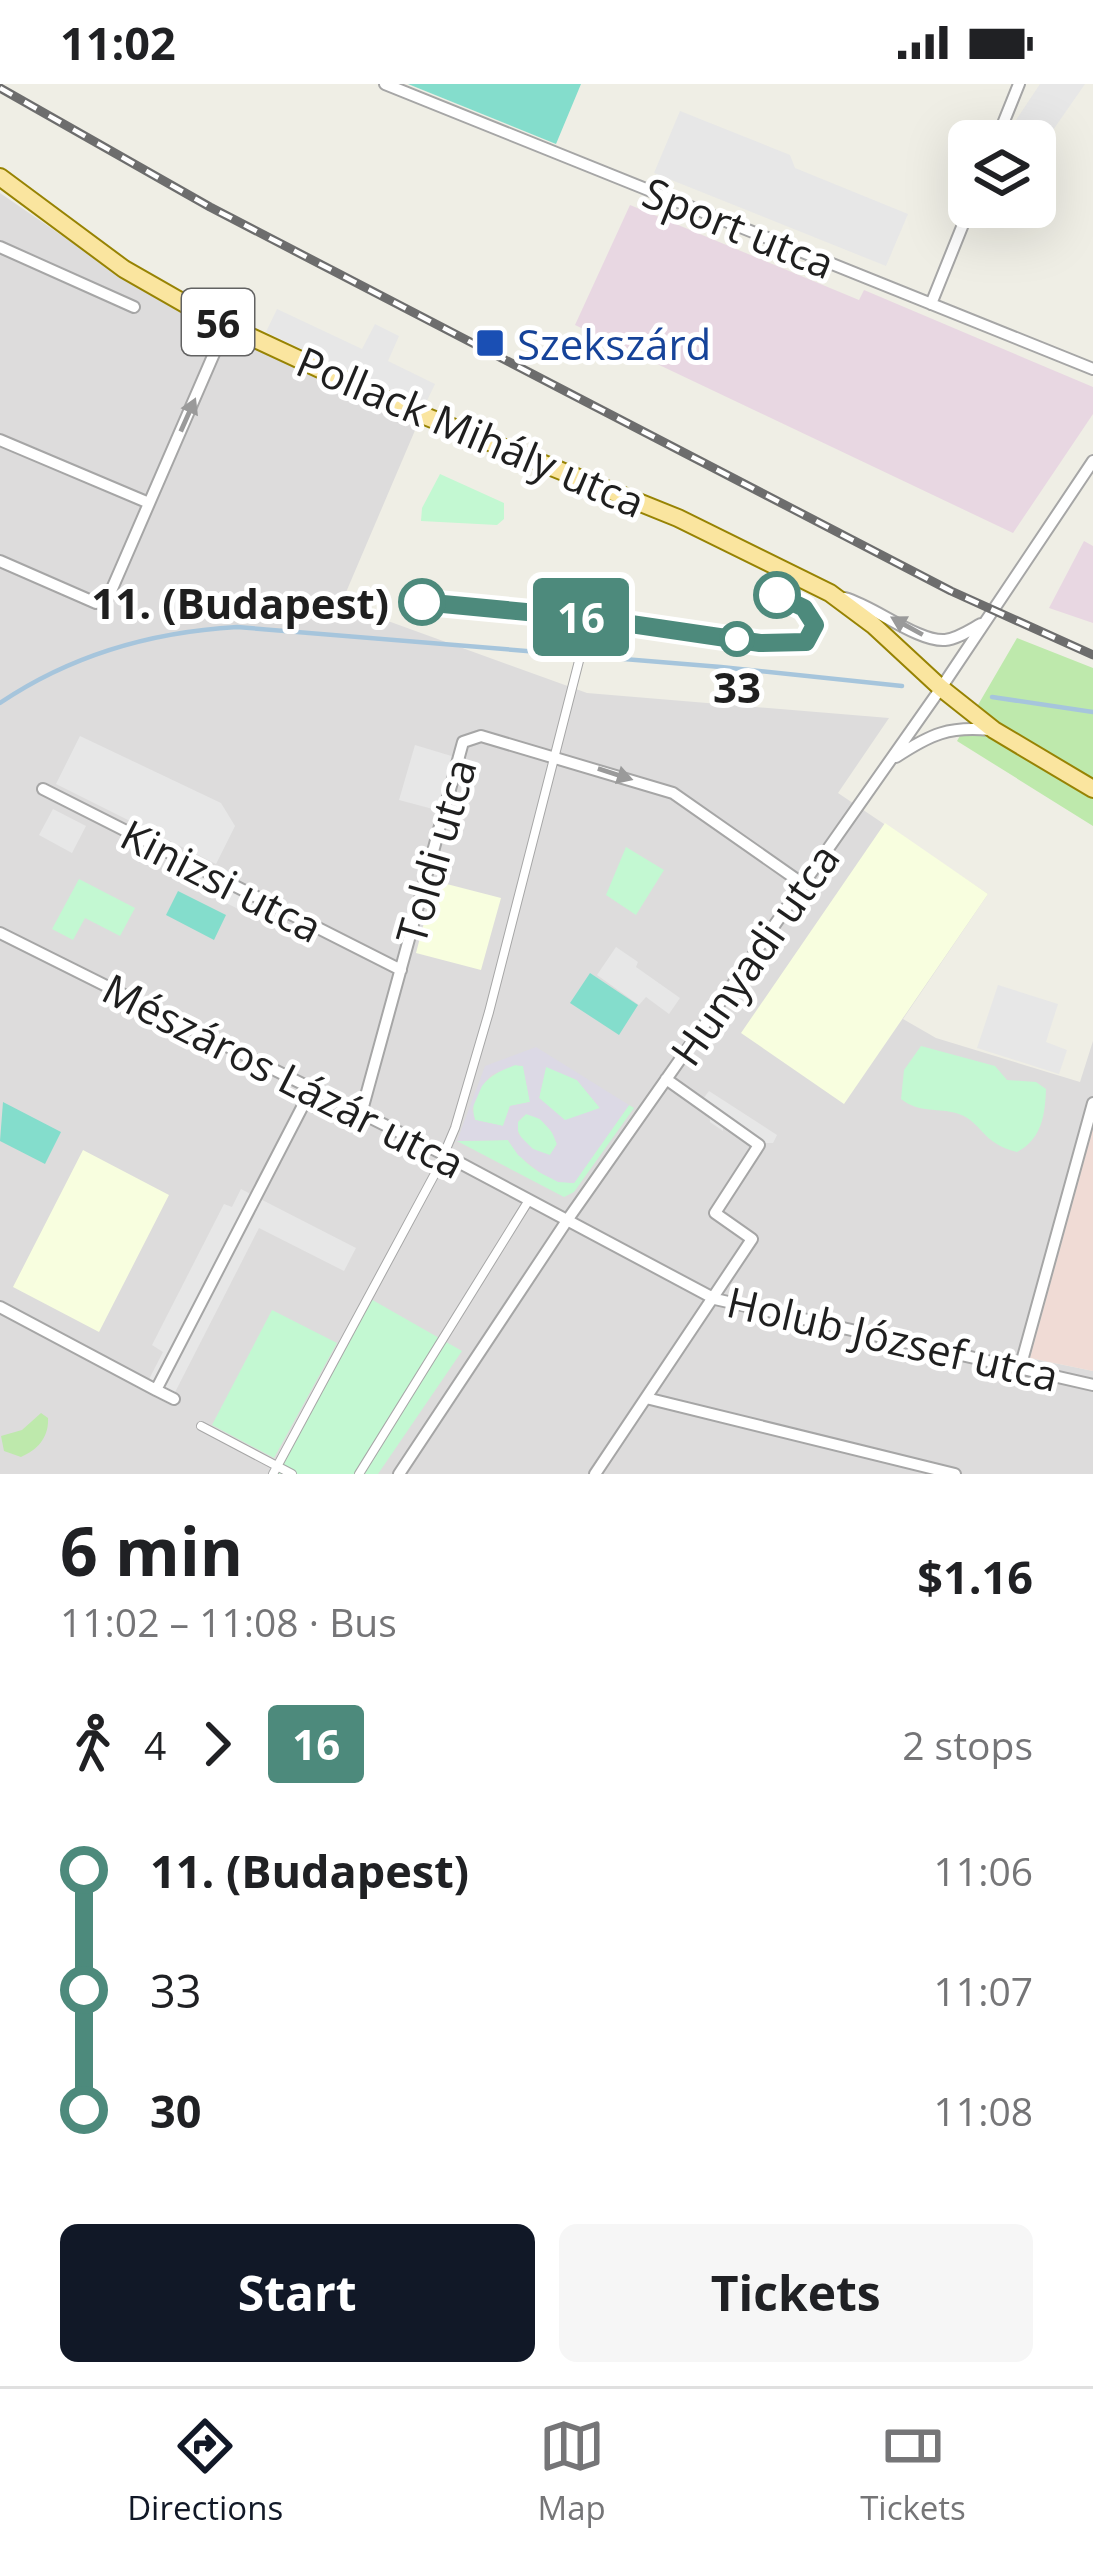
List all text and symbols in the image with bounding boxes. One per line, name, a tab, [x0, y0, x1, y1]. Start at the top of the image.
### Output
text: 11:02	[60, 12, 176, 73]
map controls	[948, 120, 1056, 228]
button: layers	[948, 120, 1056, 228]
street label: Sport utca	[635, 163, 843, 291]
road number: 56	[182, 289, 254, 355]
place label: Szekszárd	[517, 315, 711, 372]
marker: Szekszárd	[474, 327, 506, 359]
street label: Pollack Mihály utca	[288, 332, 654, 530]
one-way arrow	[178, 397, 198, 432]
unlabelled marker	[755, 573, 799, 617]
place label: 11. (Budapest)	[91, 574, 389, 631]
line badge: 16	[527, 578, 635, 656]
marker: 11. (Budapest)	[400, 580, 444, 624]
text: 16	[557, 588, 605, 645]
one-way arrow	[890, 617, 923, 638]
marker: 33	[721, 623, 753, 655]
place label: 33	[713, 658, 761, 715]
street label: Toldi utca	[381, 752, 489, 950]
one-way arrow	[597, 765, 634, 784]
street label: Kinizsi utca	[112, 805, 332, 955]
street label: Hunyadi utca	[657, 832, 851, 1076]
street label: Mészáros Lázár utca	[94, 959, 474, 1191]
street label: Holub József utca	[722, 1272, 1064, 1404]
text: 6 min	[60, 1505, 243, 1595]
text: $1.16	[917, 1546, 1033, 1607]
text: 11:02 – 11:08 · Bus	[60, 1595, 397, 1648]
icon: walk	[60, 1711, 126, 1777]
icon: forward	[184, 1711, 250, 1777]
text: 16	[292, 1715, 340, 1772]
text: 4	[144, 1718, 166, 1771]
text: 2 stops	[902, 1718, 1033, 1771]
text: 11. (Budapest)	[150, 1840, 469, 1901]
text: 11:06	[934, 1844, 1033, 1897]
text: 33	[150, 1960, 201, 2021]
text: 11:07	[934, 1964, 1033, 2017]
text: 30	[150, 2080, 201, 2141]
text: 11:08	[934, 2084, 1033, 2137]
button: Start	[60, 2224, 535, 2362]
button: Tickets	[559, 2224, 1033, 2362]
tab: Directions	[127, 2413, 283, 2530]
tab: Map	[538, 2413, 606, 2530]
tab: Tickets	[860, 2413, 966, 2530]

